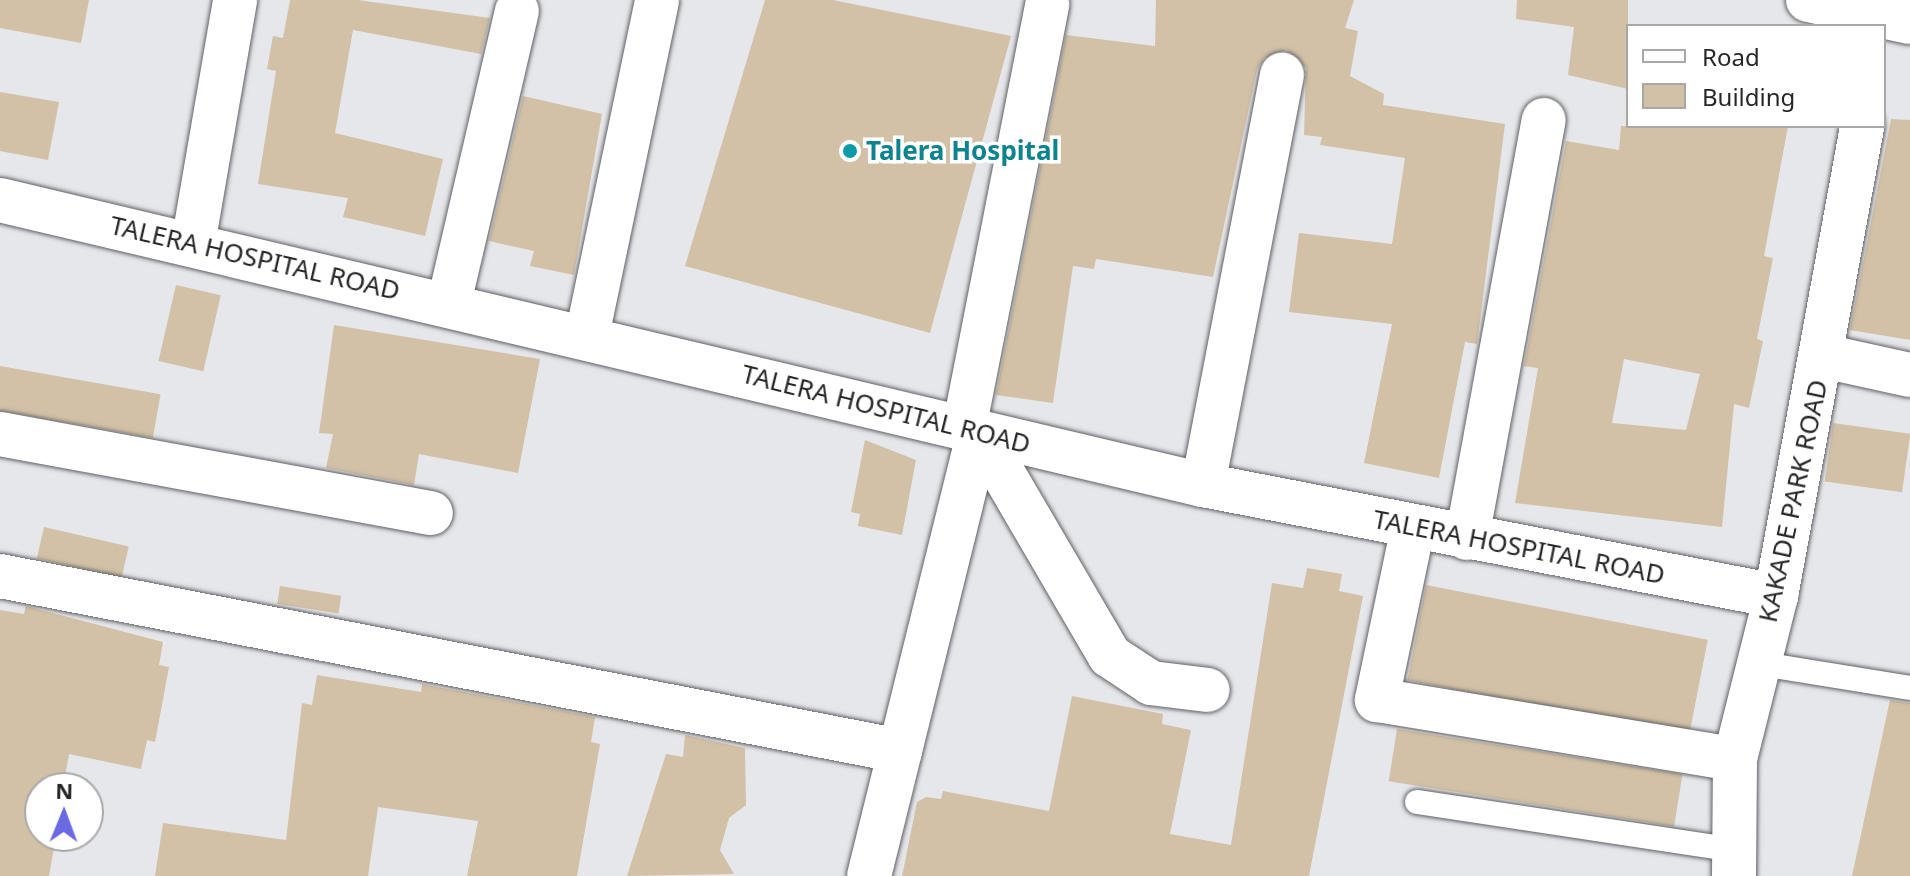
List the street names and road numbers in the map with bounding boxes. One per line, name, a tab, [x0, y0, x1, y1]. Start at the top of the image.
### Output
street label: TALERA HOSPITAL ROAD	[107, 209, 403, 307]
street label: TALERA HOSPITAL ROAD	[738, 358, 1034, 460]
street label: KAKADE PARK ROAD	[1752, 377, 1834, 625]
street label: TALERA HOSPITAL ROAD	[1371, 503, 1667, 591]

